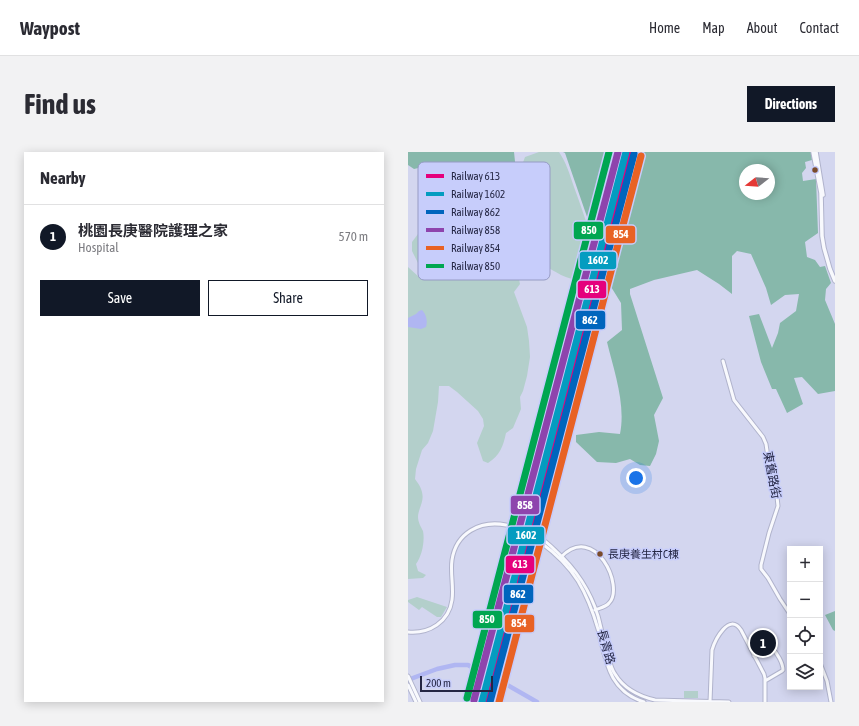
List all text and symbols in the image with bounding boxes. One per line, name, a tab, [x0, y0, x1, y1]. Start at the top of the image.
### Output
text: Waypost	[20, 17, 80, 39]
text: Home	[649, 20, 680, 36]
text: Map	[702, 20, 725, 36]
text: About	[747, 20, 778, 36]
text: Contact	[800, 20, 839, 36]
button: Directions	[747, 86, 835, 122]
text: Find us	[24, 88, 96, 120]
legend	[418, 162, 550, 280]
north arrow	[739, 164, 775, 200]
unlabelled marker	[810, 165, 820, 175]
text: Nearby	[40, 168, 86, 188]
text: Railway 613	[451, 170, 500, 182]
text: Railway 1602	[451, 188, 505, 200]
text: Railway 862	[451, 206, 500, 218]
line badge: 850	[573, 221, 604, 240]
text: 桃園長庚醫院護理之家	[78, 222, 228, 239]
text: Railway 858	[451, 224, 500, 236]
text: 850	[581, 224, 597, 236]
line badge: 854	[605, 225, 636, 244]
text: 854	[613, 228, 629, 240]
text: 1	[50, 229, 56, 244]
text: 570 m	[339, 229, 368, 244]
text: Hospital	[78, 240, 119, 255]
text: Railway 854	[451, 242, 500, 254]
line badge: 1602	[579, 251, 617, 270]
text: 1602	[588, 254, 608, 266]
text: Railway 850	[451, 260, 500, 272]
button: Save	[40, 280, 200, 316]
button: Share	[208, 280, 368, 316]
line badge: 613	[577, 280, 607, 299]
text: 613	[584, 283, 600, 295]
line badge: 862	[575, 310, 606, 330]
text: 862	[582, 314, 598, 326]
street label: 東舊路街	[761, 450, 783, 500]
your location	[626, 468, 646, 488]
line badge: 858	[510, 495, 540, 515]
text: 858	[517, 499, 533, 511]
line badge: 1602	[507, 526, 545, 545]
text: 1602	[516, 529, 536, 541]
map controls	[787, 546, 823, 690]
button: +	[787, 546, 823, 582]
place label: 長庚養生村C棟	[608, 548, 679, 560]
marker: 長庚養生村C棟	[595, 549, 605, 559]
line badge: 613	[505, 555, 535, 574]
text: 613	[512, 558, 528, 570]
button: −	[787, 582, 823, 618]
line badge: 862	[503, 584, 534, 604]
text: 862	[510, 588, 526, 600]
line badge: 850	[472, 610, 503, 629]
text: 850	[479, 613, 495, 625]
line badge: 854	[504, 614, 535, 633]
text: 854	[511, 617, 527, 629]
button: locate	[787, 618, 823, 654]
street label: 長青路	[594, 628, 618, 666]
pin: 1	[750, 628, 776, 658]
button: layers	[787, 654, 823, 690]
scale bar	[420, 674, 493, 693]
text: 200 m	[426, 677, 451, 689]

